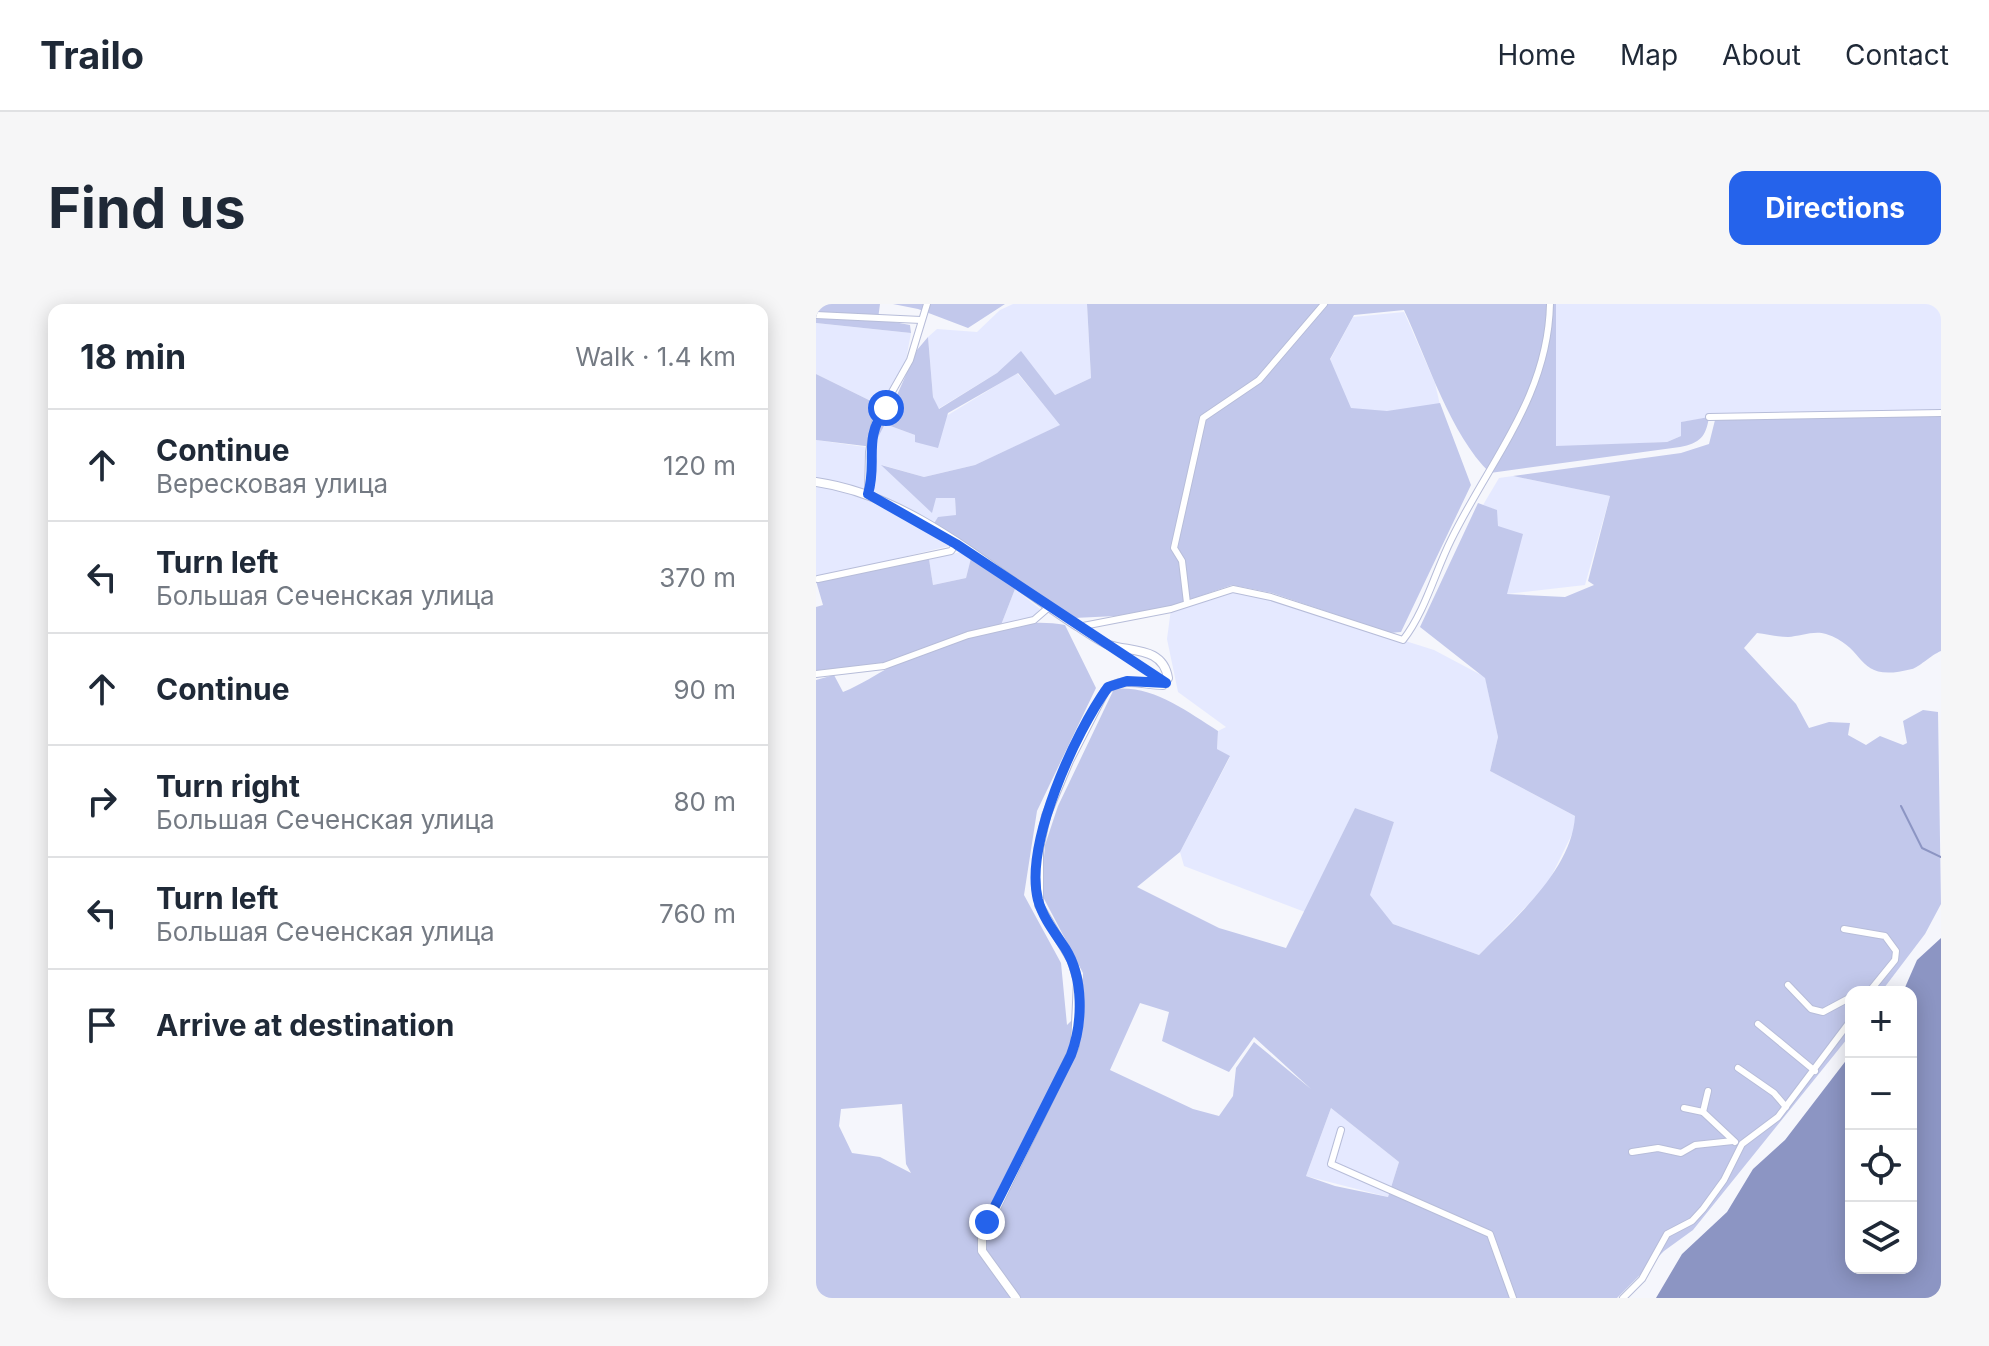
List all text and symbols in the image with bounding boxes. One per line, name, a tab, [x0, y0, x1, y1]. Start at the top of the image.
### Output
text: Trailo	[40, 32, 144, 78]
text: Home	[1497, 38, 1576, 72]
text: Map	[1620, 38, 1678, 72]
text: About	[1722, 38, 1801, 72]
text: Contact	[1845, 38, 1949, 72]
button: Directions	[1729, 171, 1941, 245]
text: Find us	[48, 174, 246, 242]
text: 18 min	[80, 336, 186, 377]
text: Walk · 1.4 km	[575, 341, 736, 372]
route start	[868, 390, 904, 426]
text: Continue	[156, 432, 290, 468]
icon: ahead	[80, 443, 124, 487]
text: 120 m	[663, 450, 736, 481]
text: Вересковая улица	[156, 468, 388, 499]
text: Turn left	[156, 544, 278, 580]
icon: left	[80, 555, 124, 599]
text: 370 m	[659, 562, 736, 593]
text: Большая Сеченская улица	[156, 580, 495, 611]
icon: ahead	[80, 667, 124, 711]
text: Continue	[156, 671, 290, 707]
text: 90 m	[673, 674, 736, 705]
text: Turn right	[156, 768, 300, 804]
icon: right	[80, 779, 124, 823]
text: 80 m	[673, 786, 736, 817]
text: Большая Сеченская улица	[156, 804, 495, 835]
text: Turn left	[156, 880, 278, 916]
icon: left	[80, 891, 124, 935]
text: 760 m	[659, 898, 736, 929]
text: Большая Сеченская улица	[156, 916, 495, 947]
map controls	[1845, 986, 1917, 1274]
button: +	[1845, 986, 1917, 1058]
icon: arrive	[80, 1003, 124, 1047]
text: Arrive at destination	[156, 1007, 454, 1043]
button: −	[1845, 1058, 1917, 1130]
button: locate	[1845, 1130, 1917, 1202]
button: layers	[1845, 1202, 1917, 1274]
route end	[969, 1204, 1005, 1240]

